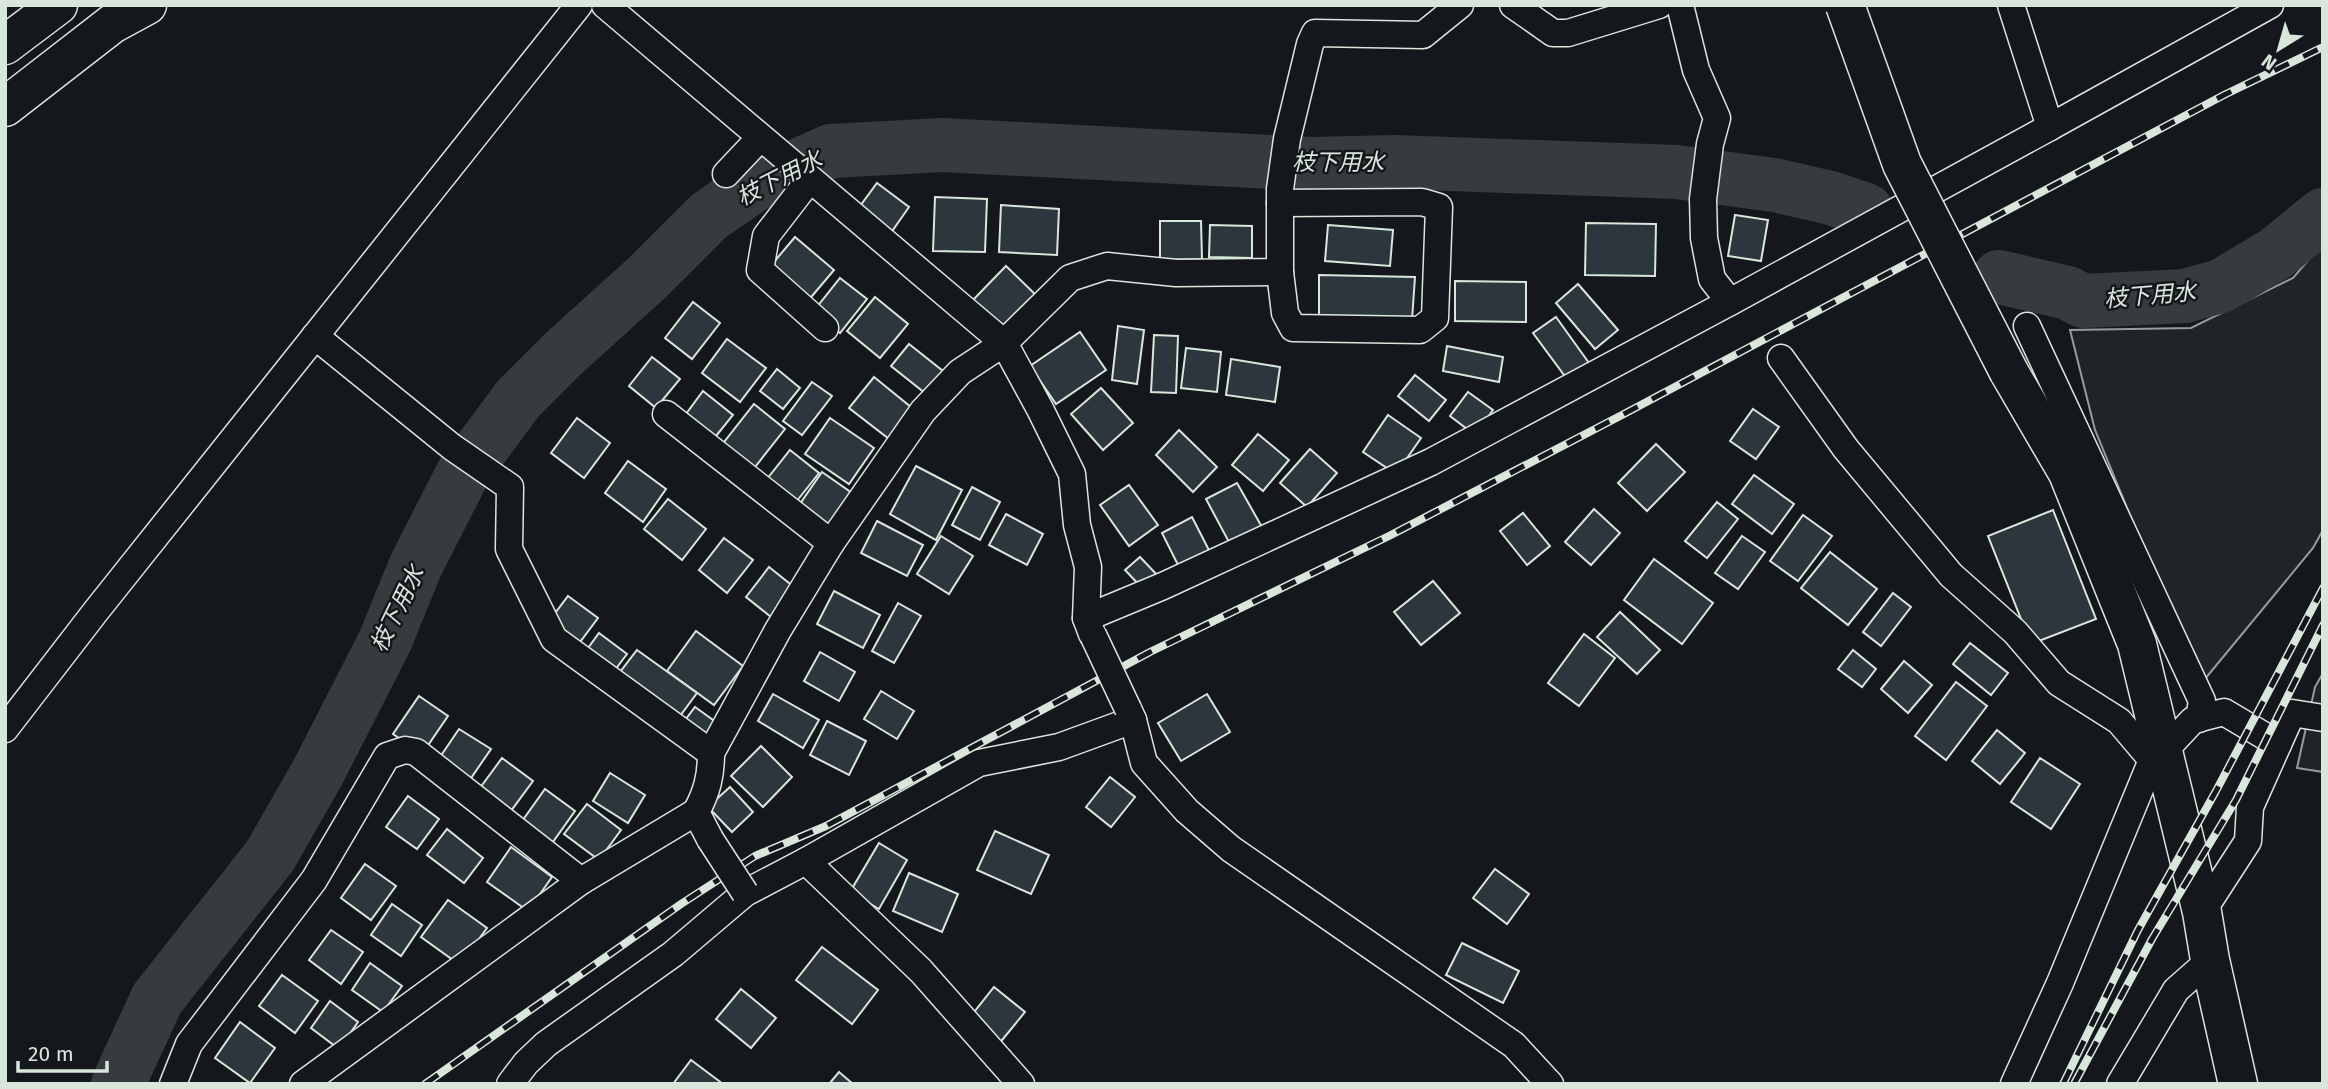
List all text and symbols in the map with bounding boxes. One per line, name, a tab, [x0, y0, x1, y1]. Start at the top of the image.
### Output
north arrow	[2244, 14, 2314, 84]
text: N	[2257, 49, 2281, 75]
water label: 枝下用水	[732, 143, 829, 211]
water label: 枝下用水	[1292, 148, 1387, 176]
water label: 枝下用水	[2103, 277, 2200, 313]
water label: 枝下用水	[364, 559, 431, 656]
scale bar	[18, 1030, 107, 1074]
text: 20 m	[28, 1041, 74, 1067]

